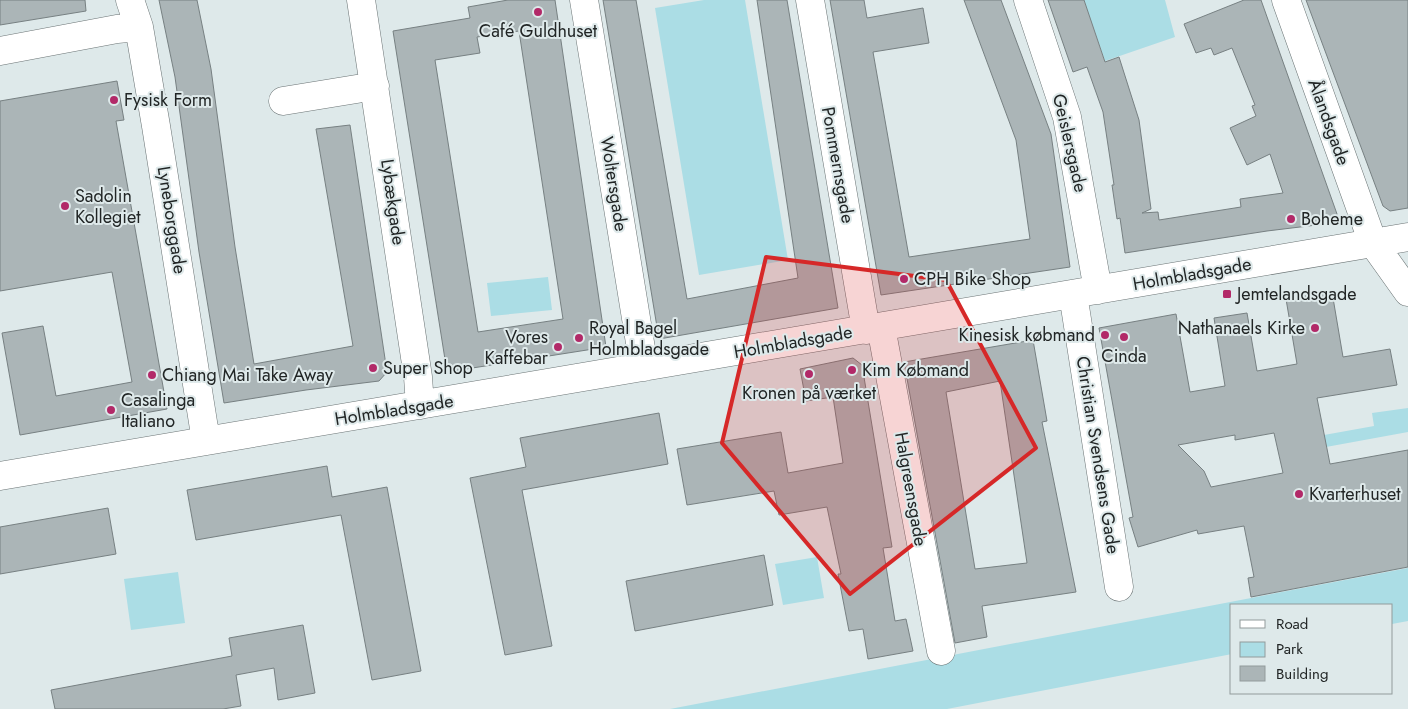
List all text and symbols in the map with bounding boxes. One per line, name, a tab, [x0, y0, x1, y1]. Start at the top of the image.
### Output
marker: Café Guldhuset	[532, 6, 544, 18]
place label: Café Guldhuset	[479, 18, 598, 44]
street label: Ålandsgade	[1301, 75, 1357, 169]
place label: Fysisk Form	[124, 87, 212, 113]
street label: Geislersgade	[1046, 91, 1094, 195]
marker: Fysisk Form	[108, 94, 120, 106]
street label: Pommernsgade	[815, 105, 861, 225]
street label: Woltersgade	[594, 135, 634, 233]
street label: Lybækgade	[374, 157, 412, 247]
street label: Lyneborggade	[151, 164, 193, 276]
place label: Sadolin Kollegiet	[75, 183, 141, 230]
marker: Sadolin Kollegiet	[59, 200, 71, 212]
place label: Boheme	[1301, 206, 1363, 232]
marker: Boheme	[1285, 213, 1297, 225]
street label: Holmbladsgade	[1131, 251, 1253, 297]
place label: CPH Bike Shop	[914, 266, 1031, 292]
marker: CPH Bike Shop	[898, 273, 910, 285]
place label: Jemtelandsgade	[1235, 281, 1356, 307]
marker: Jemtelandsgade	[1221, 288, 1233, 300]
place label: Royal Bagel Holmbladsgade	[589, 315, 709, 362]
place label: Nathanaels Kirke	[1178, 315, 1305, 341]
street label: Holmbladsgade	[732, 319, 854, 365]
place label: Kinesisk købmand	[959, 322, 1095, 348]
marker: Nathanaels Kirke	[1309, 322, 1321, 334]
place label: Vores Kaffebar	[485, 324, 549, 371]
marker: Kinesisk købmand	[1099, 329, 1111, 341]
marker: Cinda	[1118, 331, 1130, 343]
marker: Royal Bagel Holmbladsgade	[573, 332, 585, 344]
marker: Vores Kaffebar	[552, 341, 564, 353]
place label: Cinda	[1101, 343, 1147, 369]
street label: Christian Svendsens Gade	[1070, 354, 1126, 556]
place label: Super Shop	[383, 355, 473, 381]
place label: Kim Købmand	[862, 357, 969, 383]
place label: Chiang Mai Take Away	[162, 362, 333, 388]
marker: Super Shop	[367, 362, 379, 374]
marker: Kim Købmand	[846, 364, 858, 376]
marker: Kronen på værket	[803, 368, 815, 380]
marker: Chiang Mai Take Away	[146, 369, 158, 381]
place label: Kronen på værket	[742, 380, 877, 406]
place label: Casalinga Italiano	[121, 387, 195, 434]
street label: Holmbladsgade	[333, 388, 455, 432]
marker: Casalinga Italiano	[105, 404, 117, 416]
street label: Halgreensgade	[888, 430, 934, 548]
place label: Kvarterhuset	[1309, 481, 1401, 507]
marker: Kvarterhuset	[1293, 488, 1305, 500]
legend	[1230, 604, 1393, 694]
text: Road	[1276, 613, 1308, 635]
text: Park	[1276, 638, 1303, 660]
text: Building	[1276, 663, 1328, 685]

